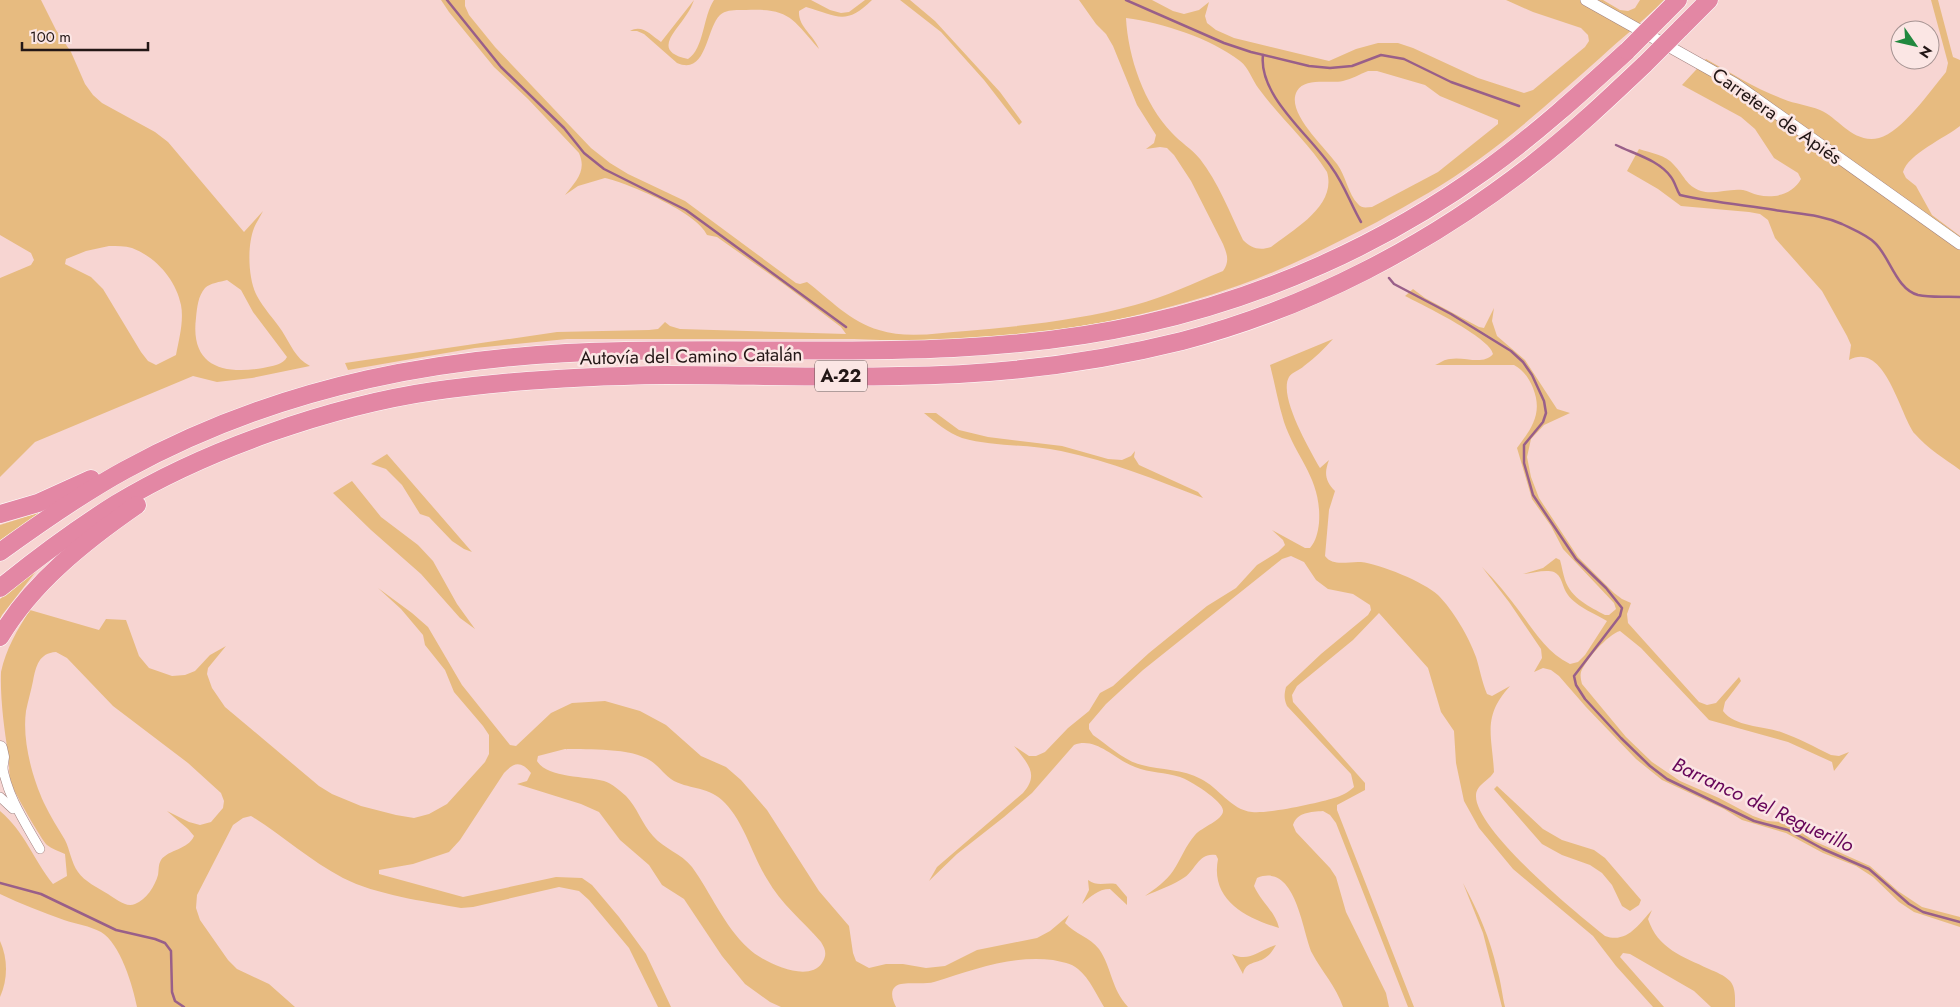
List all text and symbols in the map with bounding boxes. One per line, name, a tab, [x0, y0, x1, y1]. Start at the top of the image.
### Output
scale bar	[22, 20, 149, 52]
north arrow	[1890, 20, 1940, 70]
text: 100 m	[30, 26, 71, 48]
text: N	[1914, 42, 1937, 62]
street label: Carretera de Apiés	[1707, 61, 1847, 171]
street label: Autovía del Camino Catalán	[579, 341, 803, 371]
road number: A-22	[815, 361, 867, 392]
water label: Barranco del Reguerillo	[1667, 750, 1859, 860]

